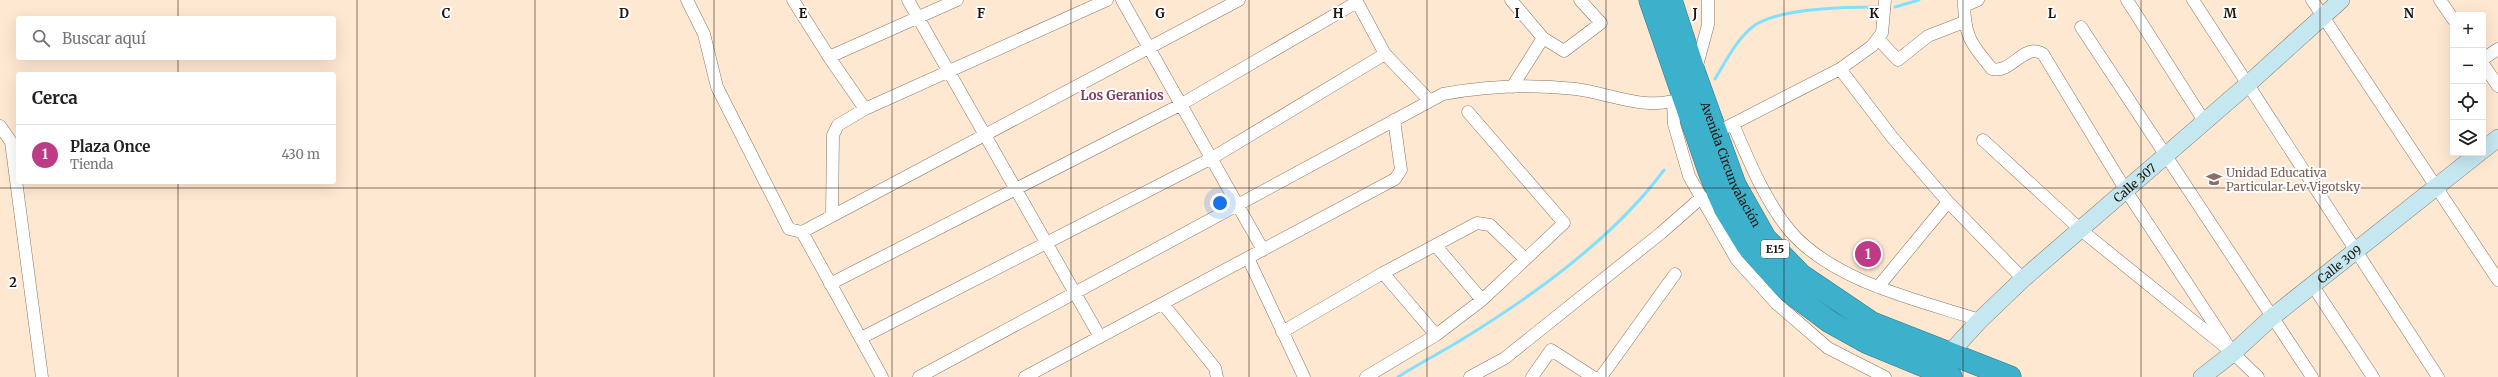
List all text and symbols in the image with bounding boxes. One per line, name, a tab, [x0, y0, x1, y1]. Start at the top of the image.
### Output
text: C	[442, 5, 451, 22]
text: D	[619, 5, 629, 22]
text: E	[799, 5, 808, 22]
text: F	[977, 5, 985, 22]
text: G	[1155, 5, 1165, 22]
text: H	[1333, 5, 1344, 22]
text: I	[1514, 5, 1520, 22]
text: J	[1691, 5, 1698, 22]
text: K	[1869, 5, 1879, 22]
text: L	[2048, 5, 2057, 22]
text: M	[2223, 5, 2237, 22]
text: N	[2404, 5, 2415, 22]
map controls	[2450, 12, 2486, 156]
button: +	[2450, 12, 2486, 48]
search box	[16, 16, 336, 60]
icon: search	[30, 27, 52, 49]
text: Buscar aquí	[62, 29, 146, 48]
button: −	[2450, 48, 2486, 84]
button: locate	[2450, 84, 2486, 120]
text: Cerca	[32, 87, 78, 109]
district label: Los Geranios	[1080, 87, 1164, 104]
street label: Avenida Circunvalación	[1698, 98, 1765, 230]
button: layers	[2450, 120, 2486, 156]
text: Plaza Once	[70, 137, 150, 156]
text: 1	[42, 146, 48, 163]
text: 430 m	[281, 146, 320, 163]
text: Tienda	[70, 156, 114, 173]
street label: Calle 307	[2110, 160, 2159, 205]
place label: Unidad Educativa Particular Lev Vigotsky	[2226, 165, 2360, 194]
school or university icon: Unidad Educativa Particular Lev Vigotsky	[2205, 170, 2223, 188]
your location	[1210, 193, 1230, 213]
pin: 1	[1855, 239, 1881, 269]
road number: E15	[1761, 240, 1789, 258]
street label: Calle 309	[2314, 242, 2365, 286]
text: 2	[9, 274, 17, 291]

